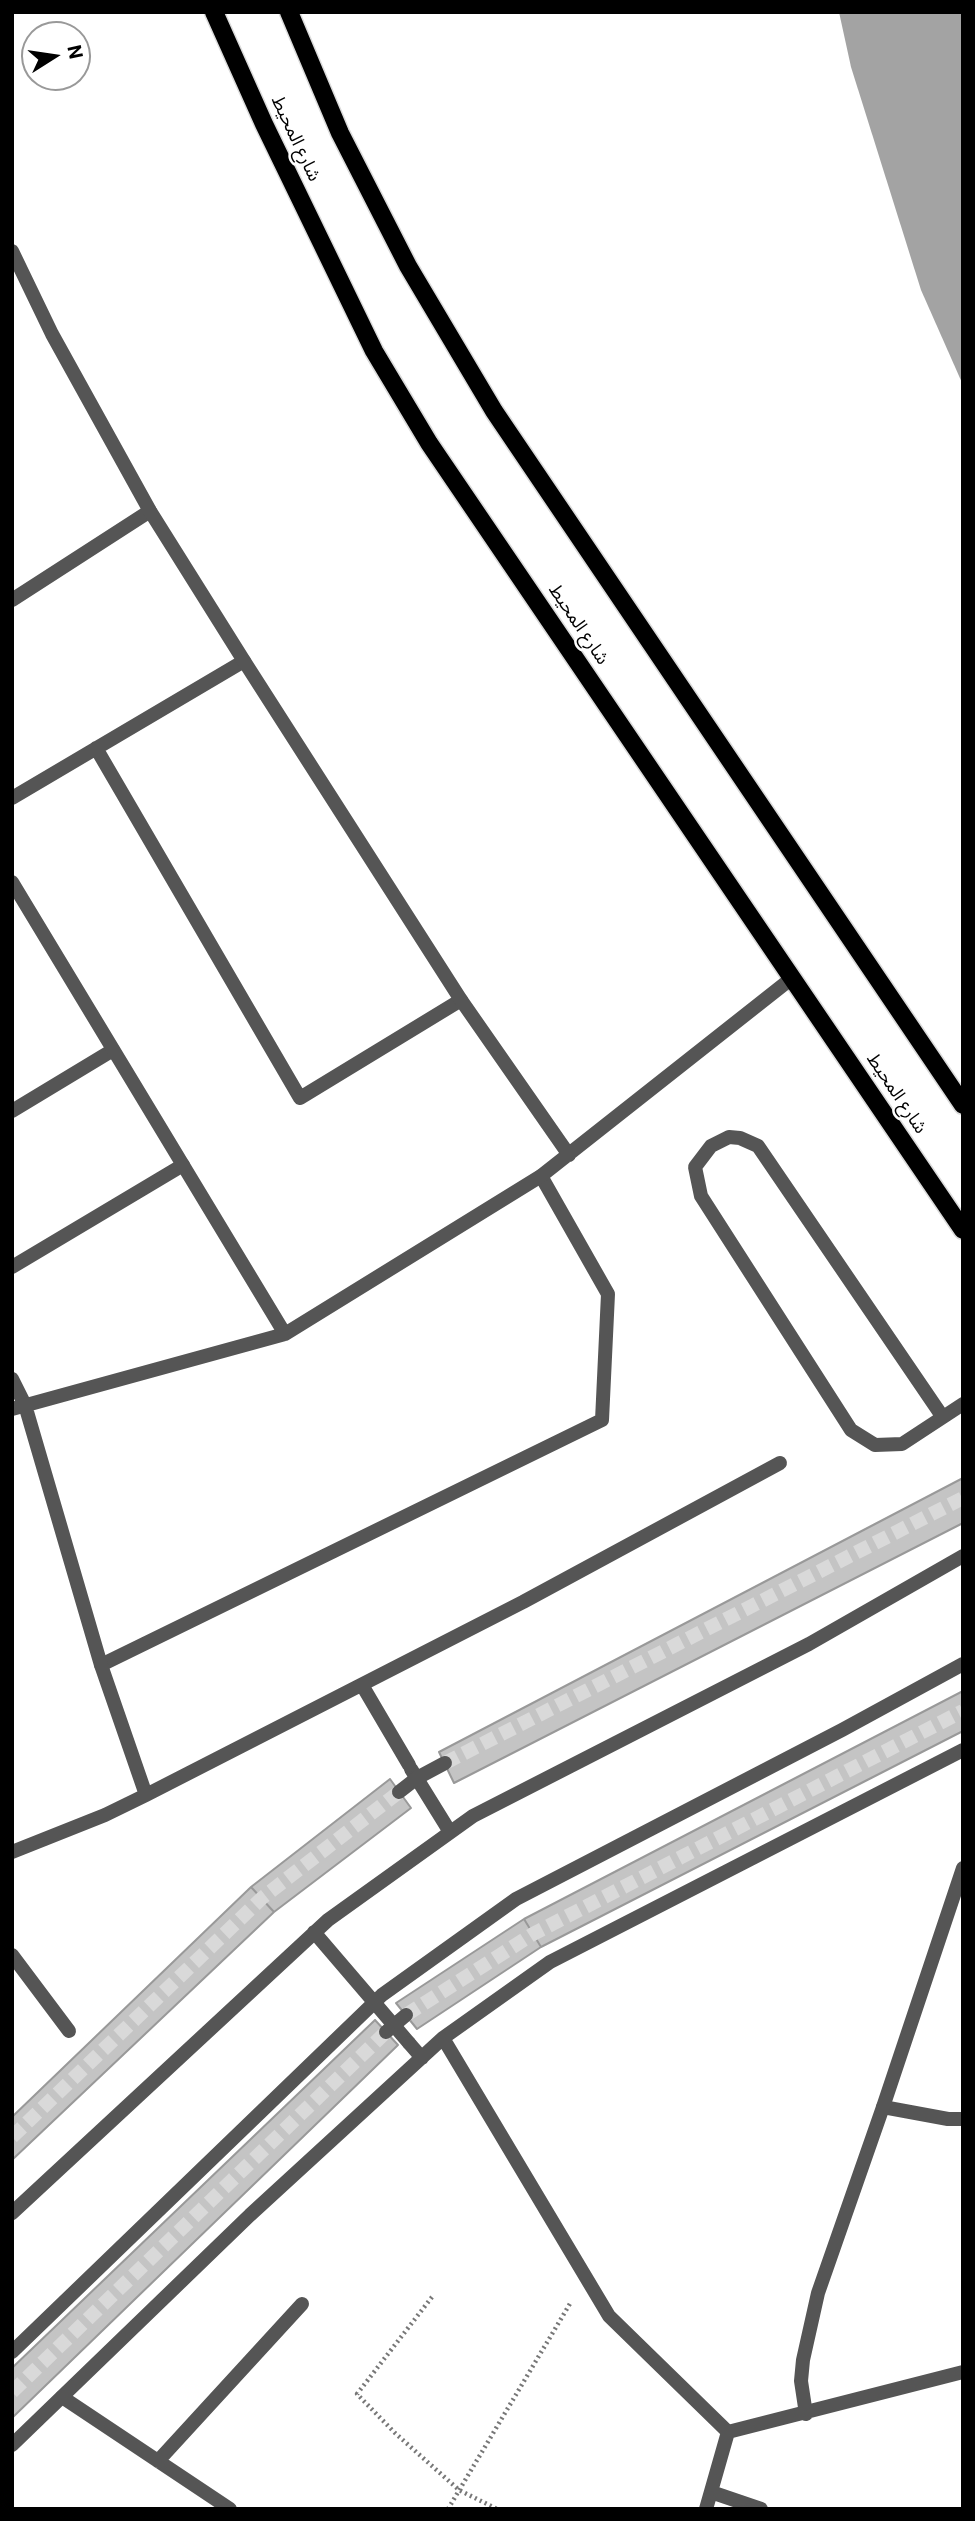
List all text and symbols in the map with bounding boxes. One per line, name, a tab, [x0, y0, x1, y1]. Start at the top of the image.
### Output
north arrow	[21, 21, 91, 91]
text: N	[62, 43, 88, 61]
street label: شارع المحيط	[266, 93, 324, 185]
street label: شارع المحيط	[543, 581, 613, 669]
street label: شارع المحيط	[861, 1050, 931, 1138]

